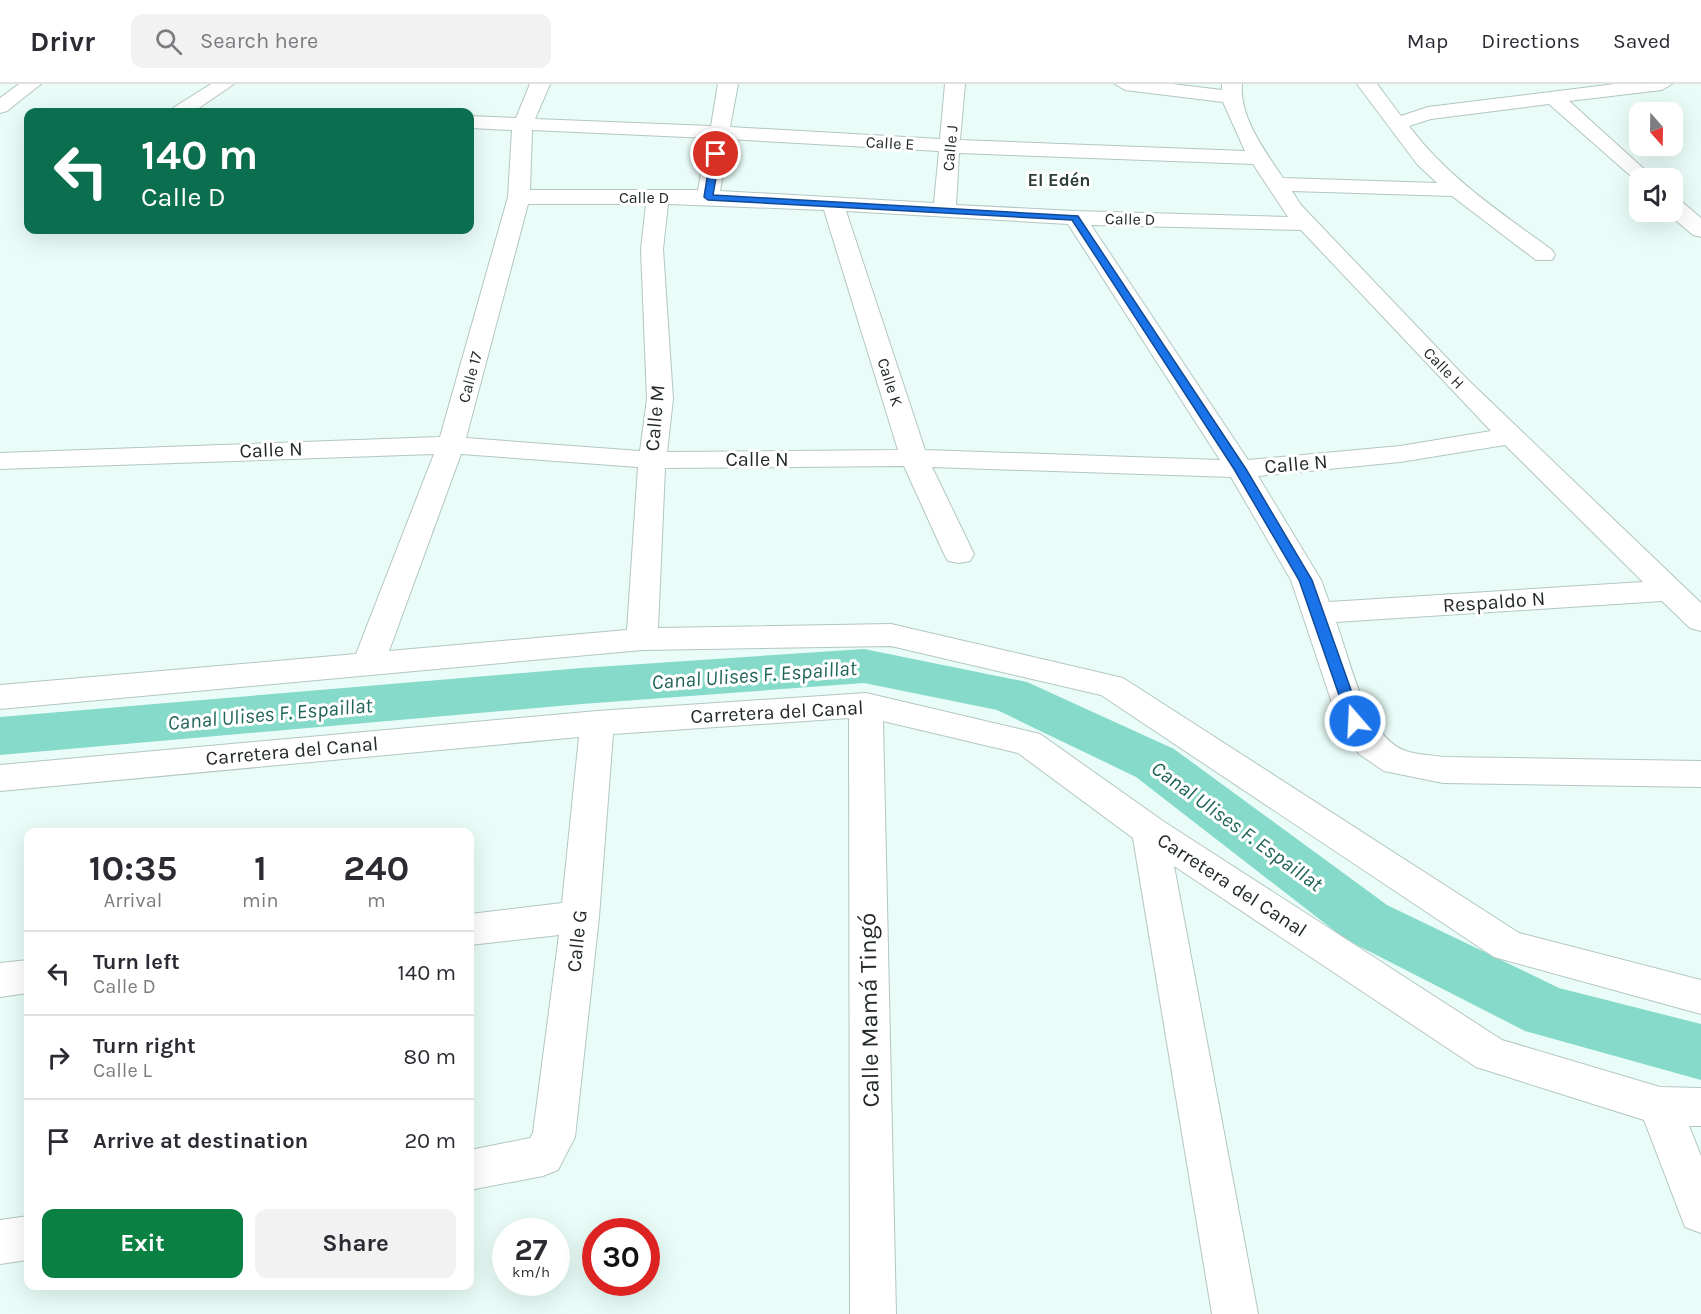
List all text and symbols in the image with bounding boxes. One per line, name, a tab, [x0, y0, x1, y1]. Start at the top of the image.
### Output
search box	[131, 14, 551, 68]
text: Drivr	[30, 25, 95, 58]
icon: search	[152, 25, 185, 58]
text: Search here	[200, 28, 318, 54]
text: Map	[1407, 29, 1448, 53]
text: Directions	[1481, 29, 1580, 53]
text: Saved	[1613, 29, 1671, 53]
north arrow	[1629, 102, 1683, 156]
map controls	[1629, 102, 1683, 222]
street label: Calle J	[939, 124, 961, 172]
pin	[690, 128, 741, 179]
text: 140 m	[141, 130, 258, 180]
icon: left	[42, 132, 120, 210]
street label: Calle E	[865, 132, 915, 154]
icon: arrive	[699, 137, 732, 170]
button: sound	[1629, 168, 1683, 222]
district label: El Edén	[1028, 169, 1090, 191]
text: Calle D	[141, 181, 226, 213]
street label: Calle D	[619, 188, 669, 207]
street label: Calle D	[1105, 209, 1155, 229]
street label: Calle H	[1420, 343, 1468, 393]
street label: Calle 17	[454, 349, 486, 405]
street label: Calle K	[873, 356, 907, 409]
street label: Calle M	[641, 384, 669, 452]
street label: Calle N	[239, 437, 303, 463]
street label: Calle N	[725, 448, 789, 471]
street label: Calle N	[1264, 450, 1328, 478]
street label: Respaldo N	[1442, 587, 1546, 617]
water label: Canal Ulises F. Espaillat	[651, 656, 858, 694]
position arrow	[1323, 689, 1387, 753]
water label: Canal Ulises F. Espaillat	[167, 693, 374, 735]
street label: Carretera del Canal	[690, 696, 864, 728]
street label: Carretera del Canal	[205, 732, 379, 770]
water label: Canal Ulises F. Espaillat	[1147, 756, 1328, 897]
street label: Carretera del Canal	[1153, 828, 1311, 942]
text: 10:35	[89, 847, 177, 889]
text: 1	[254, 847, 267, 889]
text: 240	[343, 847, 409, 889]
text: Arrival	[104, 889, 162, 912]
text: min	[242, 889, 279, 912]
text: m	[367, 889, 386, 912]
street label: Calle G	[562, 909, 592, 973]
street label: Calle Mamá Tingó	[853, 912, 885, 1108]
text: Turn left	[93, 949, 180, 975]
icon: left	[42, 957, 75, 990]
text: 140 m	[398, 960, 456, 986]
text: Calle D	[93, 975, 156, 998]
text: Turn right	[93, 1033, 196, 1059]
icon: right	[42, 1041, 75, 1074]
text: 80 m	[404, 1044, 456, 1070]
text: Calle L	[93, 1059, 152, 1082]
icon: arrive	[42, 1125, 75, 1158]
text: Arrive at destination	[93, 1128, 308, 1154]
text: 20 m	[404, 1128, 456, 1154]
button: Exit	[42, 1209, 243, 1278]
button: Share	[255, 1209, 456, 1278]
speed limit sign: 30	[582, 1218, 660, 1296]
text: 27	[514, 1232, 548, 1268]
text: km/h	[512, 1263, 550, 1281]

